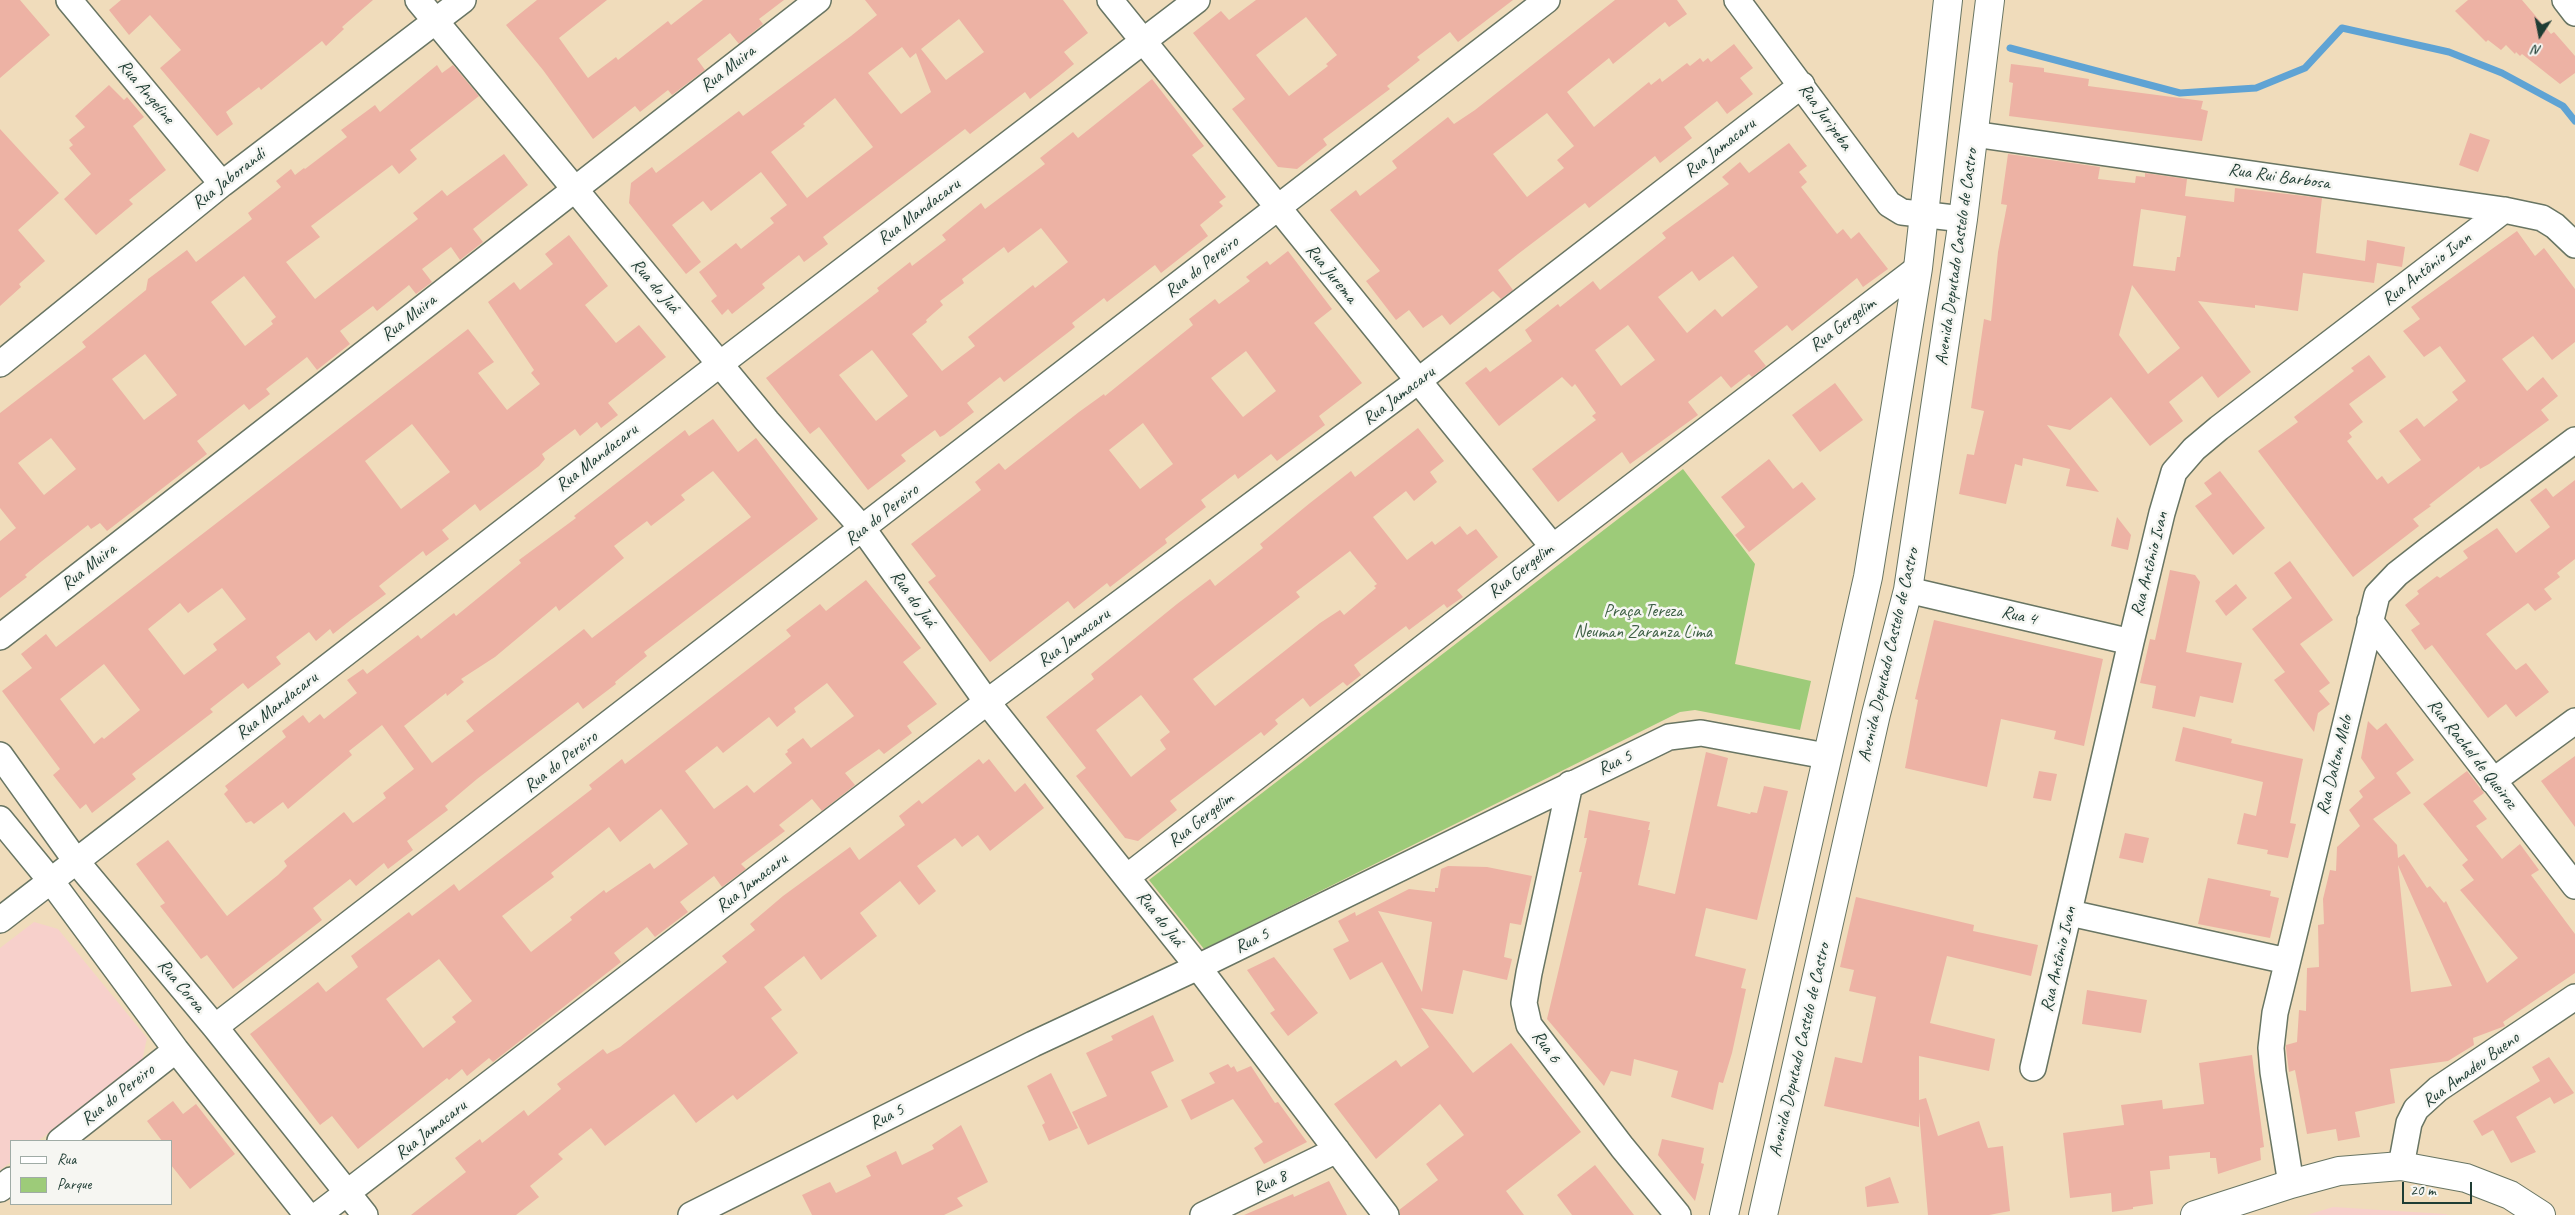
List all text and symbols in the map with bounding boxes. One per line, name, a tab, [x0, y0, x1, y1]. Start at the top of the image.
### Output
north arrow	[2515, 10, 2565, 60]
street label: Rua Muira	[696, 41, 760, 97]
text: N	[2531, 41, 2543, 59]
street label: Rua Angeline	[113, 56, 179, 128]
street label: Rua Juripeba	[1794, 79, 1856, 155]
street label: Rua Jamacaru	[1680, 113, 1760, 183]
street label: Rua Jaborandi	[188, 144, 270, 214]
street label: Avenida Deputado Castelo de Castro	[1931, 147, 1983, 367]
street label: Rua Rui Barbosa	[2227, 159, 2331, 195]
street label: Rua Mandacaru	[873, 174, 965, 250]
street label: Rua Antônio Ivan	[2378, 227, 2476, 311]
street label: Rua do Pereiro	[1161, 232, 1243, 302]
street label: Rua Jurema	[1301, 240, 1361, 308]
street label: Rua do Juá	[626, 254, 684, 318]
street label: Rua Muira	[377, 290, 441, 346]
street label: Rua Gergelim	[1806, 293, 1880, 357]
street label: Rua Jamacaru	[1359, 362, 1439, 430]
street label: Rua Mandacaru	[552, 419, 642, 497]
street label: Rua do Pereiro	[841, 480, 923, 550]
street label: Rua Antônio Ivan	[2127, 509, 2173, 619]
street label: Rua Muira	[57, 539, 121, 595]
street label: Rua Gergelim	[1484, 539, 1558, 603]
street label: Avenida Deputado Castelo de Castro	[1854, 546, 1924, 764]
street label: Rua do Juá	[885, 566, 941, 632]
park label: Praça Tereza Neuman Zaranza Lima	[1574, 600, 1712, 642]
street label: Rua 4	[1999, 601, 2039, 631]
street label: Rua Jamacaru	[1034, 604, 1114, 672]
street label: Rua Mandacaru	[232, 667, 322, 745]
street label: Rua Rachel de Queiroz	[2422, 695, 2522, 813]
street label: Rua Dalton Melo	[2312, 713, 2358, 817]
street label: Rua do Pereiro	[520, 727, 602, 797]
street label: Rua 5	[1594, 746, 1636, 780]
street label: Rua Gergelim	[1164, 788, 1238, 852]
street label: Rua Jamacaru	[712, 848, 792, 918]
street label: Rua do Juá	[1132, 887, 1188, 951]
street label: Rua Antônio Ivan	[2036, 904, 2082, 1014]
street label: Rua 5	[1231, 924, 1273, 958]
street label: Avenida Deputado Castelo de Castro	[1765, 941, 1835, 1159]
street label: Rua Coroa	[153, 955, 209, 1017]
street label: Rua 6	[1527, 1026, 1565, 1068]
street label: Rua Amadeu Bueno	[2418, 1028, 2524, 1112]
street label: Rua do Pereiro	[77, 1060, 159, 1130]
street label: Rua Jamacaru	[391, 1095, 471, 1165]
street label: Rua 5	[866, 1099, 908, 1135]
legend	[10, 1140, 172, 1205]
text: Rua	[57, 1150, 76, 1169]
street label: Rua 8	[1249, 1166, 1291, 1200]
scale bar	[2405, 1172, 2475, 1204]
text: Parque	[57, 1175, 91, 1194]
text: 20 m	[2410, 1181, 2436, 1200]

